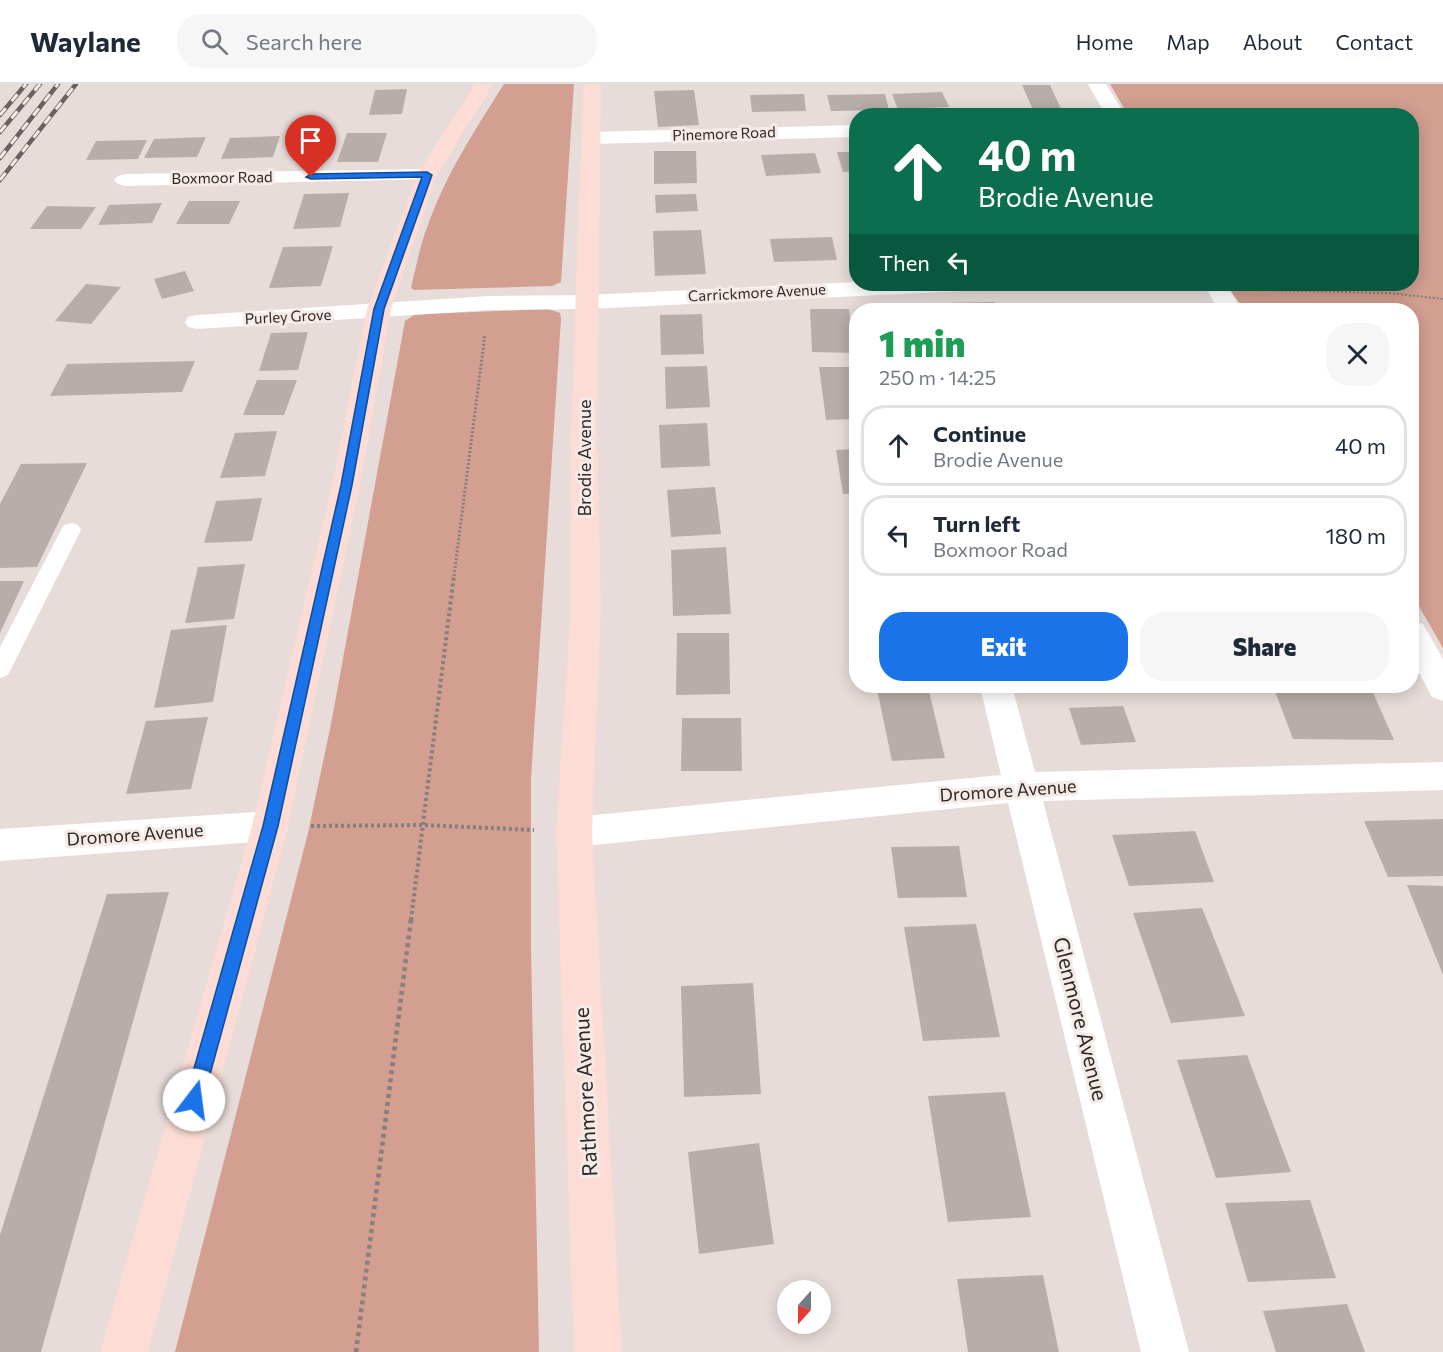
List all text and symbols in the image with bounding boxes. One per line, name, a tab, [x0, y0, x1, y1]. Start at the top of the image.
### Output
search box	[177, 14, 597, 68]
text: Waylane	[30, 24, 141, 58]
icon: search	[198, 25, 231, 58]
text: Search here	[246, 28, 362, 55]
text: Home	[1076, 29, 1133, 54]
text: Map	[1166, 29, 1210, 54]
text: About	[1243, 29, 1302, 54]
text: Contact	[1335, 29, 1413, 54]
pin	[285, 115, 336, 177]
street label: Pinemore Road	[672, 122, 776, 144]
icon: arrive	[294, 124, 327, 157]
text: 40 m	[978, 128, 1076, 180]
icon: ahead	[879, 132, 957, 210]
street label: Boxmoor Road	[171, 167, 273, 187]
text: Brodie Avenue	[978, 180, 1154, 213]
icon: left	[942, 246, 975, 279]
text: Then	[879, 249, 930, 276]
street label: Carrickmore Avenue	[688, 279, 826, 305]
street label: Purley Grove	[244, 305, 332, 327]
text: 1 min	[879, 320, 965, 364]
button: close	[1326, 323, 1389, 386]
text: 250 m · 14:25	[879, 365, 996, 389]
street label: Brodie Avenue	[573, 399, 595, 517]
text: Continue	[933, 420, 1026, 447]
icon: ahead	[882, 429, 915, 462]
text: 40 m	[1335, 432, 1386, 459]
text: Brodie Avenue	[933, 447, 1063, 471]
text: Turn left	[933, 510, 1020, 537]
icon: left	[882, 519, 915, 552]
text: 180 m	[1325, 522, 1386, 549]
text: Boxmoor Road	[933, 537, 1068, 561]
button: Exit	[879, 612, 1128, 681]
button: Share	[1140, 612, 1389, 681]
street label: Dromore Avenue	[939, 774, 1077, 806]
street label: Dromore Avenue	[66, 818, 204, 850]
street label: Glenmore Avenue	[1049, 934, 1114, 1103]
street label: Rathmore Avenue	[568, 1007, 601, 1177]
position arrow	[162, 1068, 226, 1132]
north arrow	[777, 1280, 831, 1334]
map controls	[777, 1280, 831, 1334]

